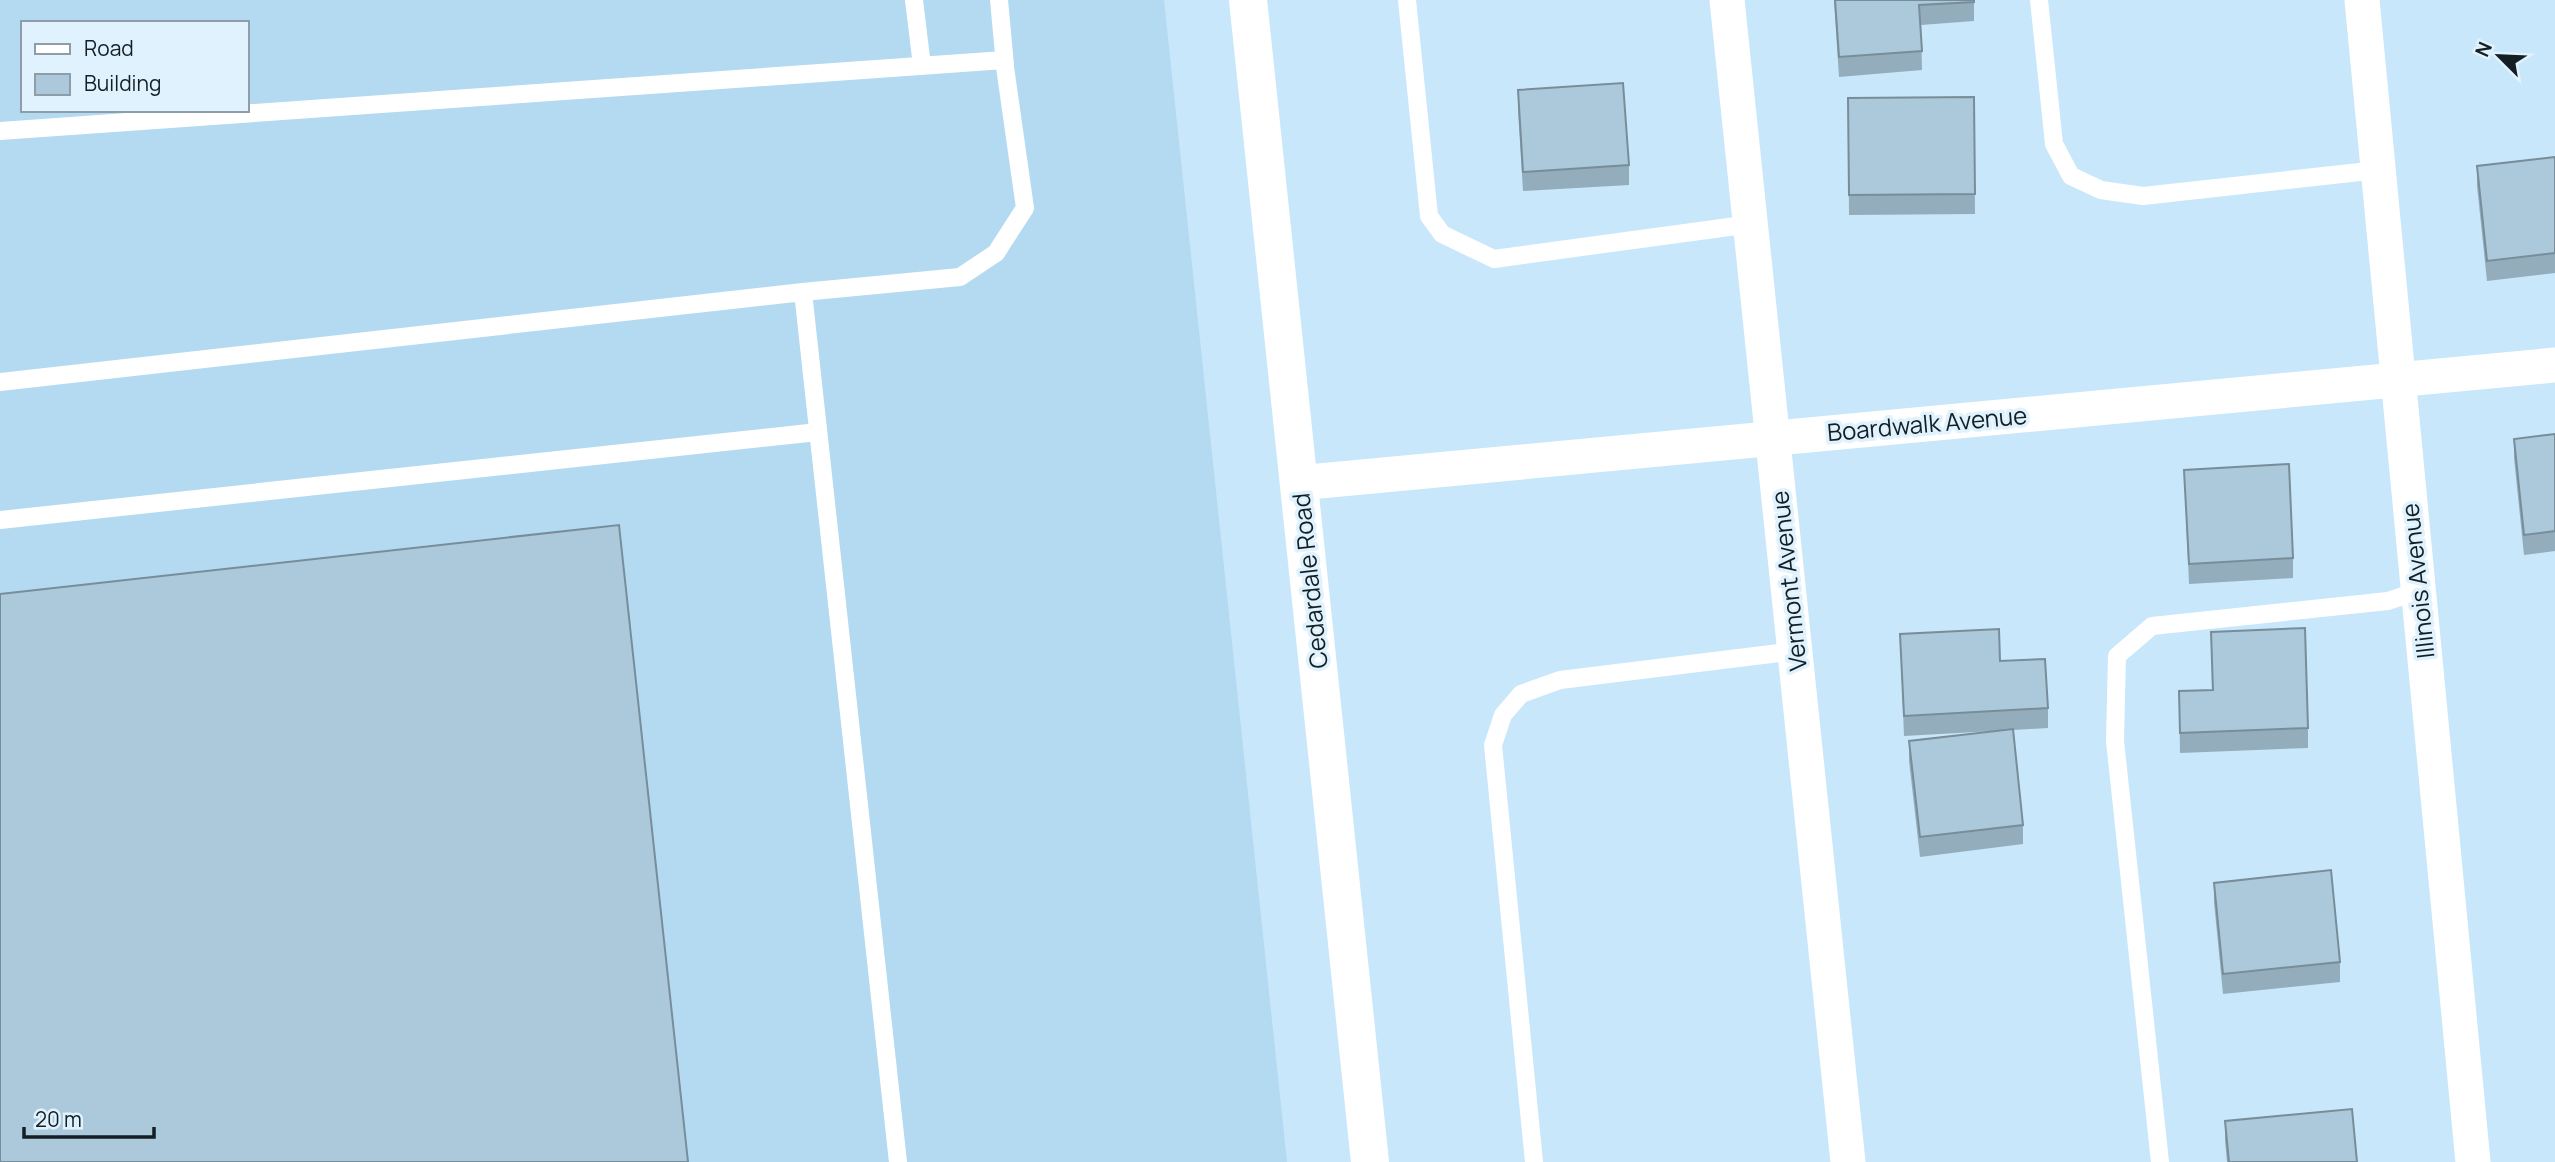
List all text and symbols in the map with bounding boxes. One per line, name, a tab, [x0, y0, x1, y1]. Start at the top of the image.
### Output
legend	[21, 21, 248, 112]
north arrow	[2464, 21, 2534, 91]
text: Road	[84, 34, 134, 62]
text: N	[2469, 38, 2498, 61]
text: Building	[84, 69, 161, 97]
street label: Boardwalk Avenue	[1826, 398, 2028, 448]
street label: Vermont Avenue	[1762, 489, 1814, 673]
street label: Cedardale Road	[1283, 492, 1335, 670]
street label: Illinois Avenue	[2392, 502, 2442, 660]
scale bar	[24, 1096, 154, 1140]
text: 20 m	[35, 1105, 82, 1133]

